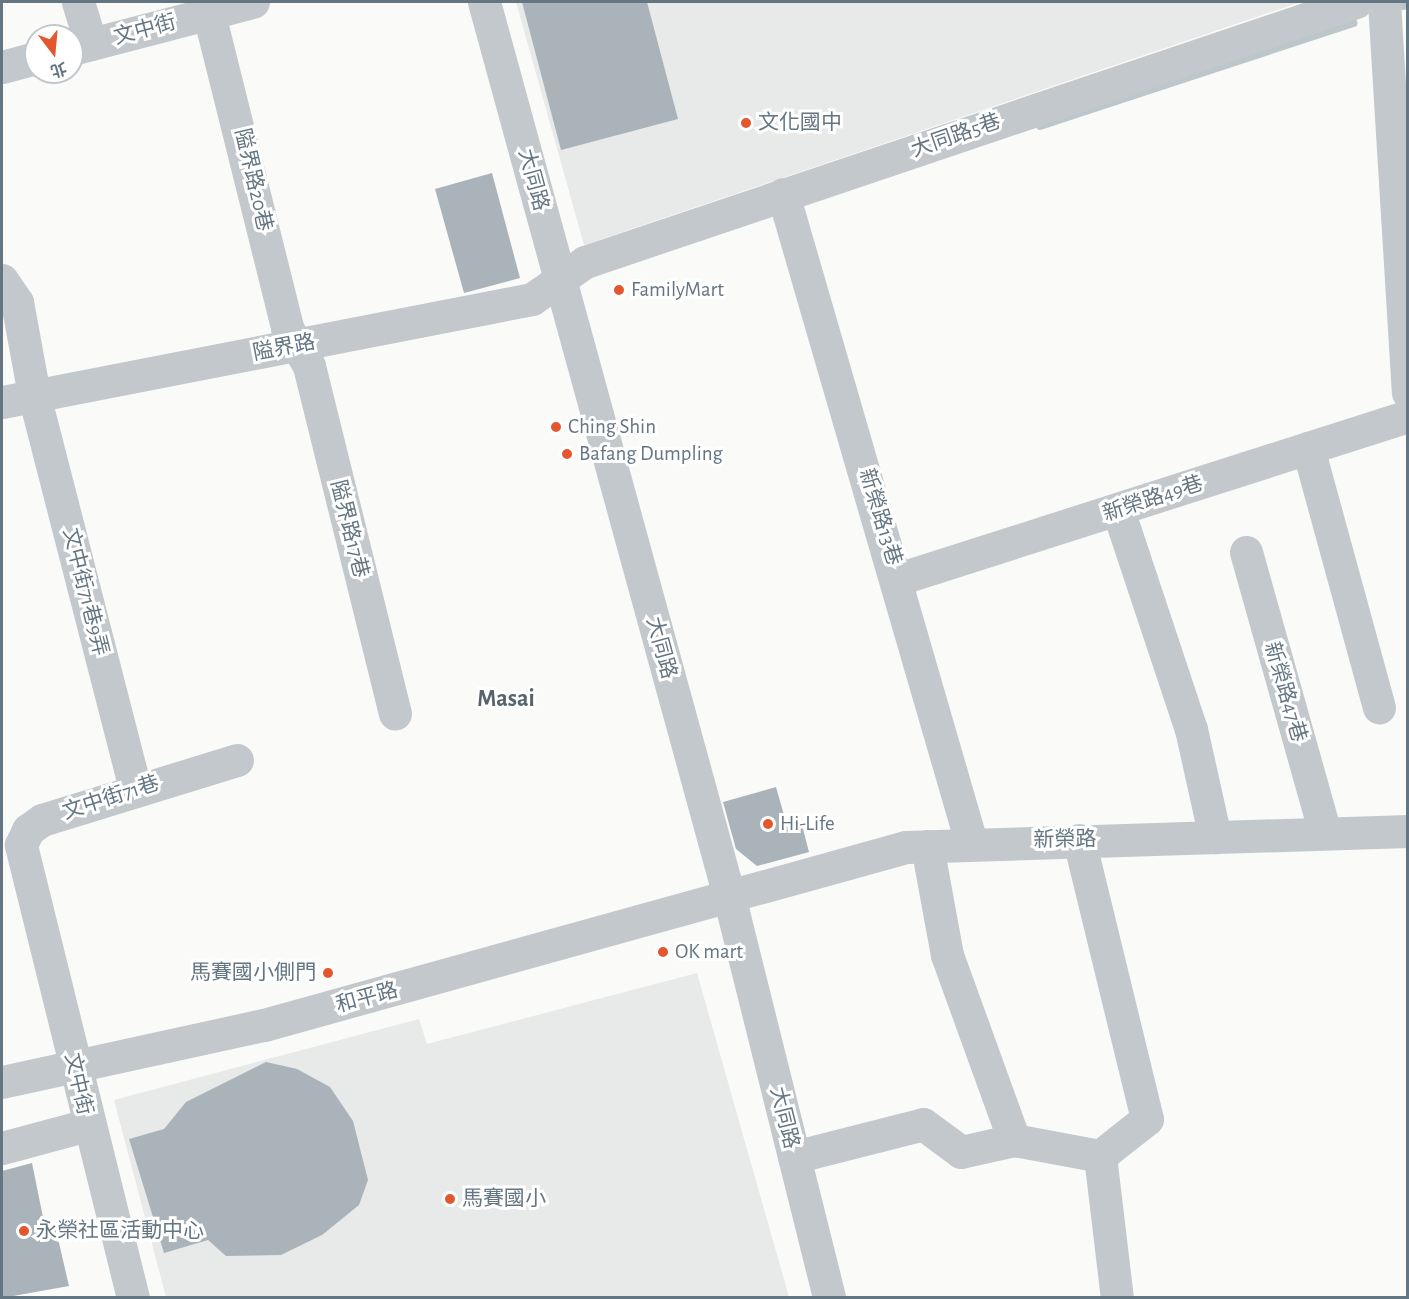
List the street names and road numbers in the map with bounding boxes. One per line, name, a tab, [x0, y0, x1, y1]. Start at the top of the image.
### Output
street label: 文中街	[111, 10, 179, 50]
street label: 大同路5巷	[908, 109, 1004, 163]
street label: 隘界路20巷	[229, 126, 277, 234]
street label: 大同路	[513, 146, 553, 214]
street label: 隘界路	[251, 330, 317, 366]
street label: 新榮路13巷	[853, 466, 907, 568]
street label: 新榮路49巷	[1100, 471, 1206, 527]
street label: 隘界路17巷	[325, 477, 373, 581]
street label: 文中街71巷9弄	[57, 525, 113, 659]
street label: 大同路	[641, 614, 681, 682]
street label: 新榮路47巷	[1259, 639, 1311, 745]
street label: 文中街71巷	[60, 771, 162, 825]
street label: 新榮路	[1033, 827, 1097, 853]
street label: 和平路	[333, 978, 401, 1018]
street label: 文中街	[59, 1050, 97, 1118]
street label: 大同路	[764, 1084, 804, 1152]

